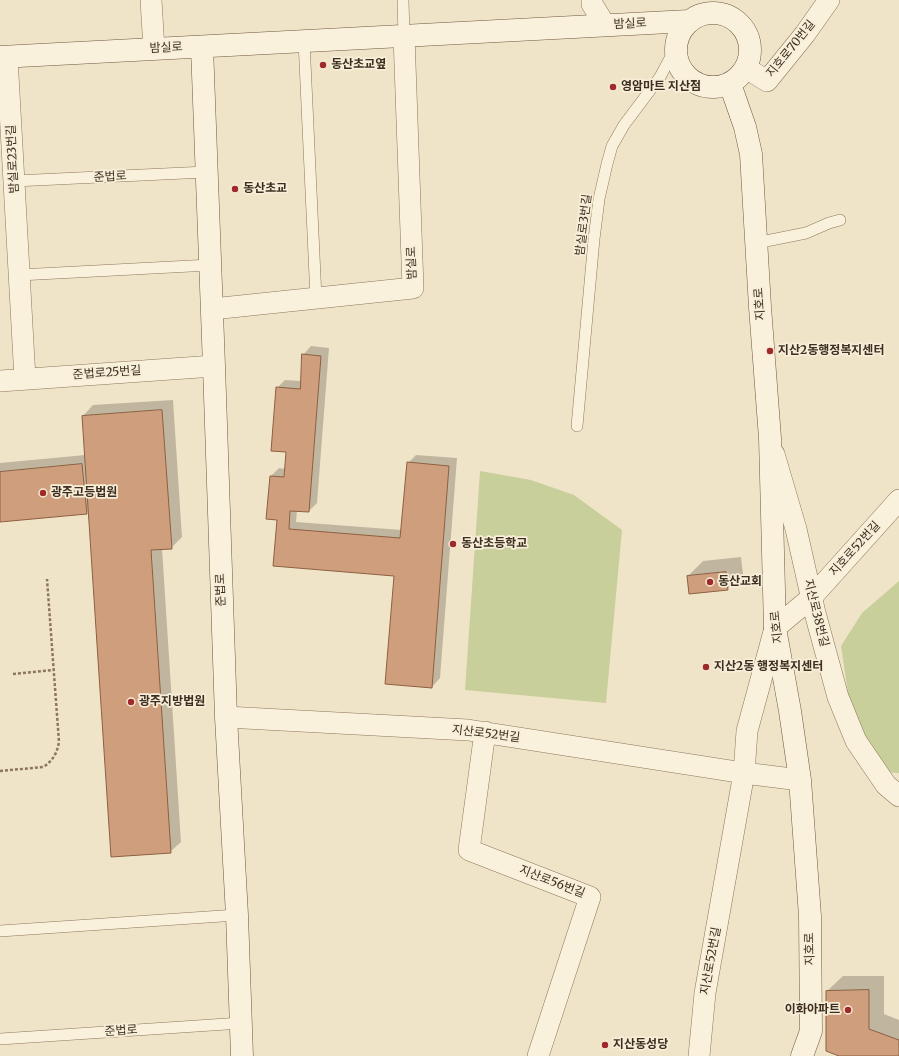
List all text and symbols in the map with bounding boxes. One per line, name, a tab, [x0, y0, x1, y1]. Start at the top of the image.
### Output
street label: 밤실로	[613, 16, 647, 32]
street label: 지호로70번길	[764, 17, 818, 81]
street label: 밤실로	[149, 40, 183, 56]
place label: 동산초교옆	[331, 58, 386, 72]
marker: 동산초교옆	[318, 60, 328, 70]
place label: 영암마트 지산점	[621, 80, 701, 94]
marker: 영암마트 지산점	[608, 82, 618, 92]
street label: 밤실로23번길	[4, 124, 22, 194]
street label: 준법로	[93, 169, 127, 185]
place label: 동산초교	[243, 182, 287, 196]
marker: 동산초교	[230, 184, 240, 194]
street label: 밤실로3번길	[573, 193, 595, 257]
street label: 밤실로	[404, 246, 420, 280]
street label: 지호로	[752, 287, 768, 321]
place label: 지산2동행정복지센터	[778, 344, 884, 358]
marker: 지산2동행정복지센터	[765, 346, 775, 356]
street label: 준법로25번길	[72, 363, 142, 383]
place label: 광주고등법원	[51, 486, 117, 500]
marker: 광주고등법원	[38, 488, 48, 498]
street label: 지호로52번길	[827, 519, 883, 579]
place label: 동산초등학교	[461, 537, 527, 551]
marker: 동산초등학교	[448, 539, 458, 549]
street label: 준법로	[213, 573, 229, 607]
place label: 동산교회	[718, 575, 762, 589]
marker: 동산교회	[705, 577, 715, 587]
street label: 지산로38번길	[801, 578, 831, 648]
street label: 지호로	[768, 610, 786, 644]
place label: 지산2동 행정복지센터	[714, 660, 823, 674]
marker: 지산2동 행정복지센터	[701, 662, 711, 672]
place label: 광주지방법원	[139, 695, 205, 709]
marker: 광주지방법원	[126, 697, 136, 707]
street label: 지산로52번길	[451, 723, 521, 745]
street label: 지산로56번길	[517, 863, 587, 901]
street label: 지산로52번길	[698, 926, 724, 996]
street label: 지호로	[803, 932, 817, 966]
place label: 이화아파트	[785, 1003, 840, 1017]
marker: 이화아파트	[843, 1005, 853, 1015]
street label: 준법로	[104, 1023, 138, 1039]
place label: 지산동성당	[613, 1038, 668, 1052]
marker: 지산동성당	[600, 1040, 610, 1050]

